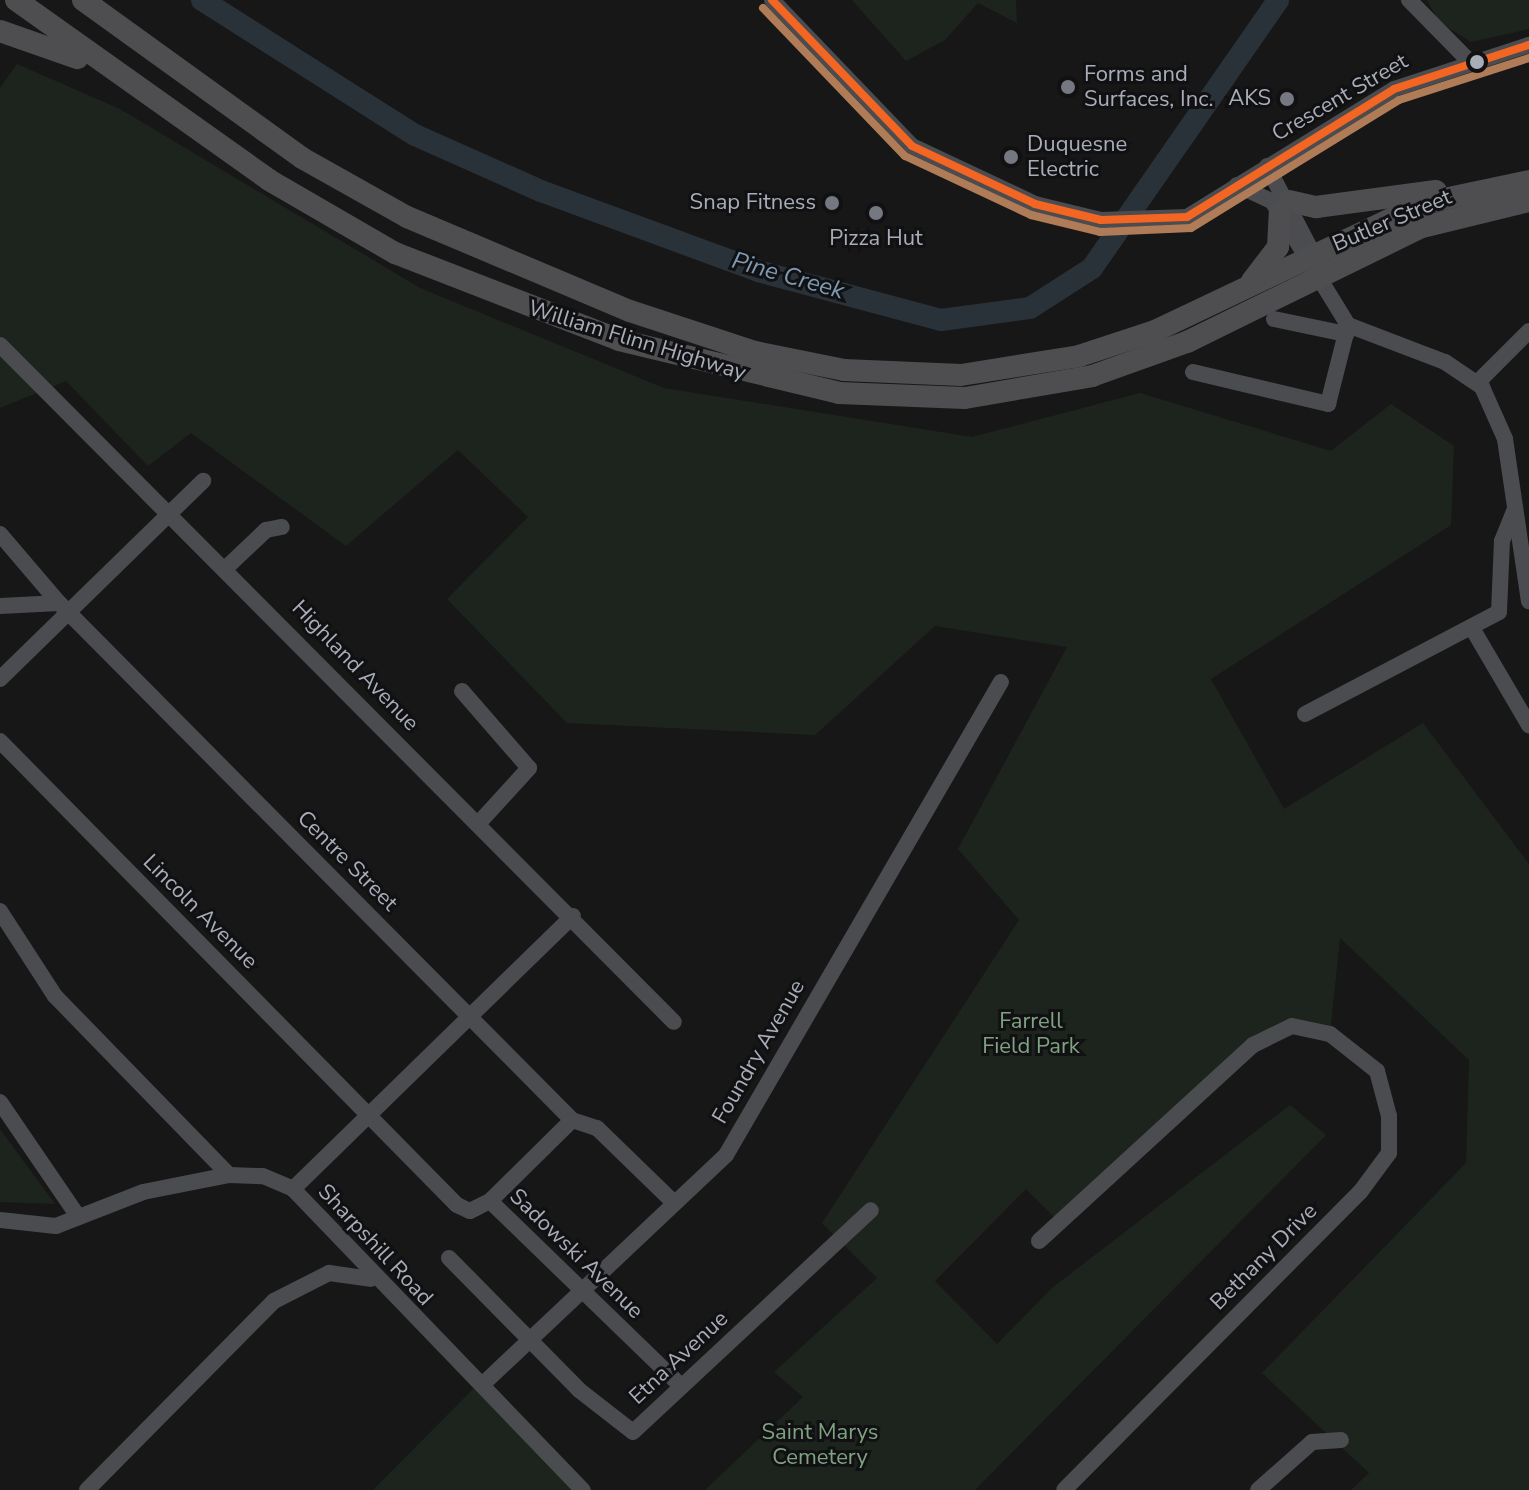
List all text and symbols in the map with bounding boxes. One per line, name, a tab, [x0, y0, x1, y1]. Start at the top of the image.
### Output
street label: Crescent Street	[1267, 48, 1413, 148]
unlabelled marker	[1469, 54, 1485, 70]
place label: Forms and Surfaces, Inc.	[1084, 61, 1214, 112]
marker: Forms and Surfaces, Inc.	[1059, 78, 1077, 96]
place label: AKS	[1228, 86, 1271, 112]
marker: AKS	[1278, 90, 1296, 108]
place label: Duquesne Electric	[1027, 131, 1127, 182]
marker: Duquesne Electric	[1002, 148, 1020, 166]
street label: Butler Street	[1329, 184, 1455, 258]
place label: Snap Fitness	[690, 190, 816, 216]
marker: Snap Fitness	[823, 194, 841, 212]
marker: Pizza Hut	[867, 204, 885, 222]
place label: Pizza Hut	[829, 226, 923, 252]
water label: Pine Creek	[729, 246, 847, 306]
street label: William Flinn Highway	[525, 295, 749, 387]
street label: Highland Avenue	[286, 595, 424, 737]
street label: Centre Street	[291, 805, 403, 917]
street label: Lincoln Avenue	[137, 849, 263, 975]
street label: Foundry Avenue	[707, 975, 811, 1129]
park label: Farrell Field Park	[982, 1008, 1080, 1060]
street label: Sharpshill Road	[312, 1179, 438, 1311]
street label: Sadowski Avenue	[504, 1184, 648, 1324]
street label: Bethany Drive	[1205, 1198, 1323, 1316]
street label: Etna Avenue	[624, 1306, 734, 1410]
park label: Saint Marys Cemetery	[762, 1419, 878, 1470]

